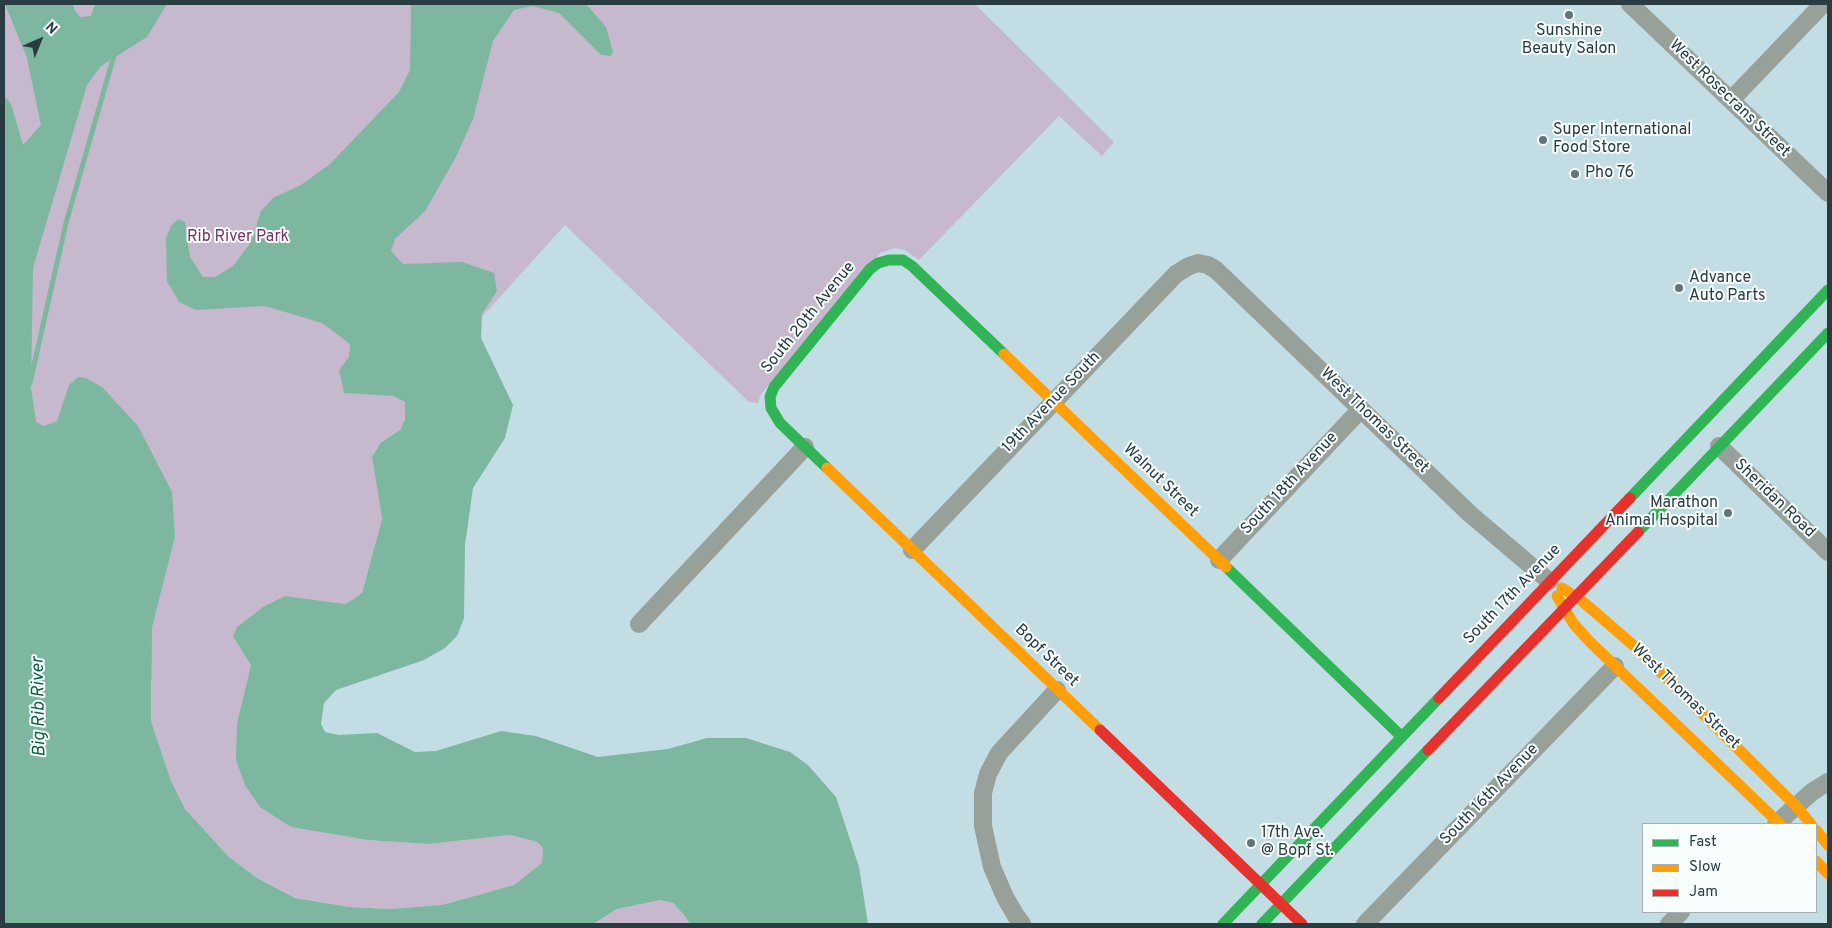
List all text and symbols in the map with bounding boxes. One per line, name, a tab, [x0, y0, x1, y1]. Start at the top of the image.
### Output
marker: Sunshine Beauty Salon	[1563, 9, 1575, 21]
north arrow	[15, 15, 65, 65]
text: N	[41, 19, 60, 38]
place label: Sunshine Beauty Salon	[1522, 22, 1616, 60]
street label: West Rosecrans Street	[1664, 36, 1794, 162]
place label: Super International Food Store	[1553, 121, 1691, 159]
marker: Super International Food Store	[1537, 134, 1549, 146]
place label: Pho 76	[1585, 164, 1634, 184]
marker: Pho 76	[1569, 168, 1581, 180]
park label: Rib River Park	[187, 228, 289, 248]
street label: South 20th Avenue	[758, 258, 860, 378]
place label: Advance Auto Parts	[1689, 269, 1766, 307]
marker: Advance Auto Parts	[1673, 282, 1685, 294]
street label: 19th Avenue South	[999, 348, 1105, 458]
street label: West Thomas Street	[1316, 364, 1432, 478]
street label: South 18th Avenue	[1238, 429, 1342, 539]
street label: Walnut Street	[1118, 440, 1202, 522]
street label: Sheridan Road	[1729, 456, 1819, 542]
place label: Marathon Animal Hospital	[1605, 494, 1718, 532]
marker: Marathon Animal Hospital	[1722, 507, 1734, 519]
street label: South 17th Avenue	[1460, 541, 1566, 649]
street label: Bopf Street	[1010, 621, 1082, 691]
street label: West Thomas Street	[1627, 640, 1743, 754]
water label: Big Rib River	[28, 657, 52, 757]
street label: South 16th Avenue	[1437, 740, 1543, 850]
legend	[1642, 823, 1817, 913]
place label: 17th Ave. @ Bopf St.	[1261, 824, 1334, 862]
text: Fast	[1689, 833, 1717, 852]
marker: 17th Ave. @ Bopf St.	[1245, 837, 1257, 849]
text: Slow	[1689, 858, 1721, 877]
text: Jam	[1689, 883, 1718, 902]

